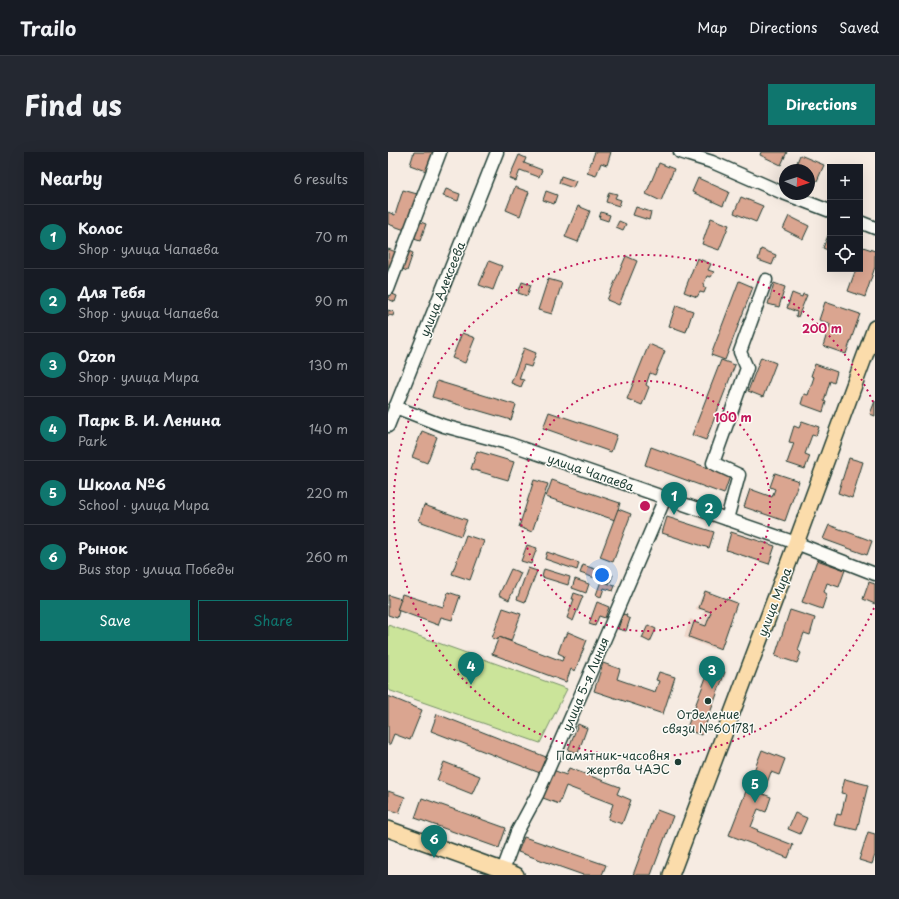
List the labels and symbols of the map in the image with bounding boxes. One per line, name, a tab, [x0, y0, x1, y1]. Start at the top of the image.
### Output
north arrow	[779, 164, 815, 200]
street label: улица Алексеева	[415, 238, 470, 339]
text: 200 m	[802, 319, 842, 337]
text: 100 m	[714, 408, 752, 426]
street label: улица Чапаева	[545, 449, 637, 495]
pin: 1	[661, 482, 687, 515]
pin: 2	[696, 494, 722, 527]
centre of rings	[638, 499, 652, 513]
your location	[592, 565, 612, 585]
street label: улица Мира	[753, 565, 796, 639]
street label: улица 5-я Линия	[557, 634, 613, 734]
pin: 4	[458, 652, 484, 685]
pin: 3	[699, 656, 725, 689]
marker: Отделение связи №601781	[703, 696, 713, 706]
place label: Отделение связи №601781	[662, 705, 754, 737]
place label: Памятник-часовня жертва ЧАЭС	[556, 746, 670, 778]
marker: Памятник-часовня жертва ЧАЭС	[673, 757, 683, 767]
pin: 5	[742, 770, 768, 803]
pin: 6	[421, 825, 447, 858]

